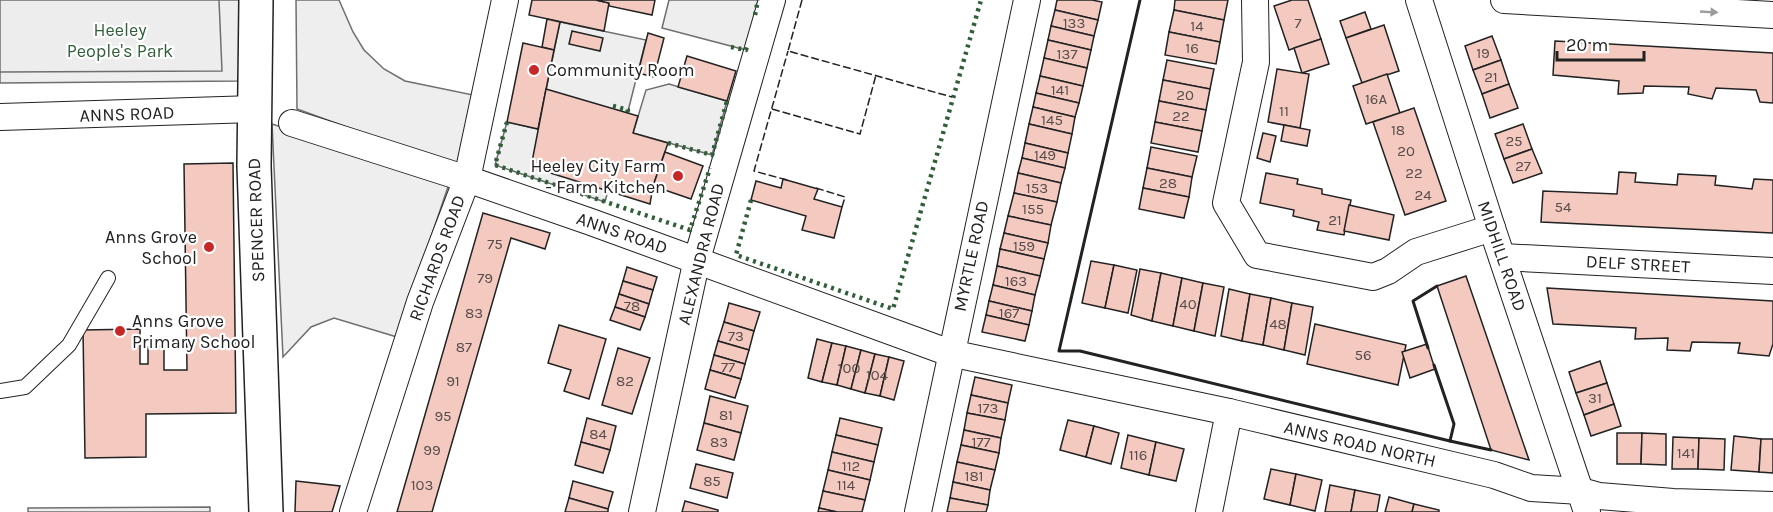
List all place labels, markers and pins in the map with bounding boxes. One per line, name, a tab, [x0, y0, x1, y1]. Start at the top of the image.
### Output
place label: Community Room	[546, 59, 695, 81]
marker: Community Room	[527, 63, 541, 77]
place label: Heeley City Farm - Farm Kitchen	[530, 155, 666, 198]
marker: Heeley City Farm - Farm Kitchen	[671, 169, 685, 183]
place label: Anns Grove School	[105, 226, 197, 269]
marker: Anns Grove School	[202, 240, 216, 254]
place label: Anns Grove Primary School	[132, 310, 256, 353]
marker: Anns Grove Primary School	[113, 324, 127, 338]

